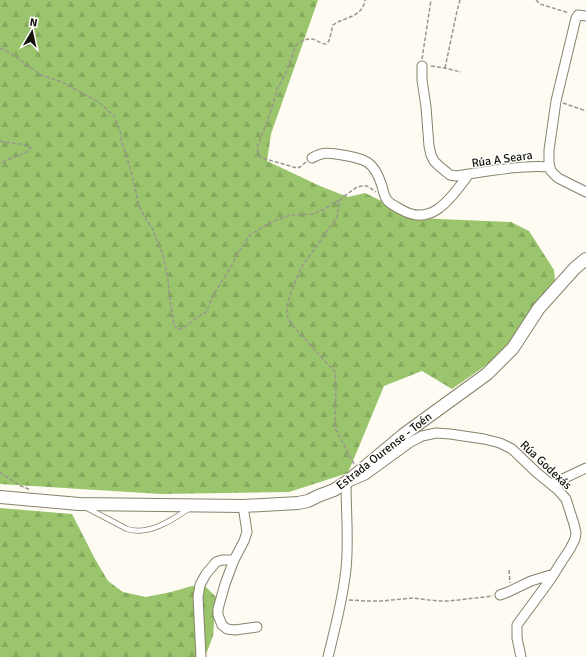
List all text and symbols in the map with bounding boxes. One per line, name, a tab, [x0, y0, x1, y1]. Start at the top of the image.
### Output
north arrow	[12, 12, 52, 52]
text: N	[29, 16, 38, 30]
street label: Rúa A Seara	[471, 148, 534, 171]
street label: Estrada Ourense - Toén	[333, 409, 435, 493]
street label: Rúa Godexás	[517, 438, 575, 493]

